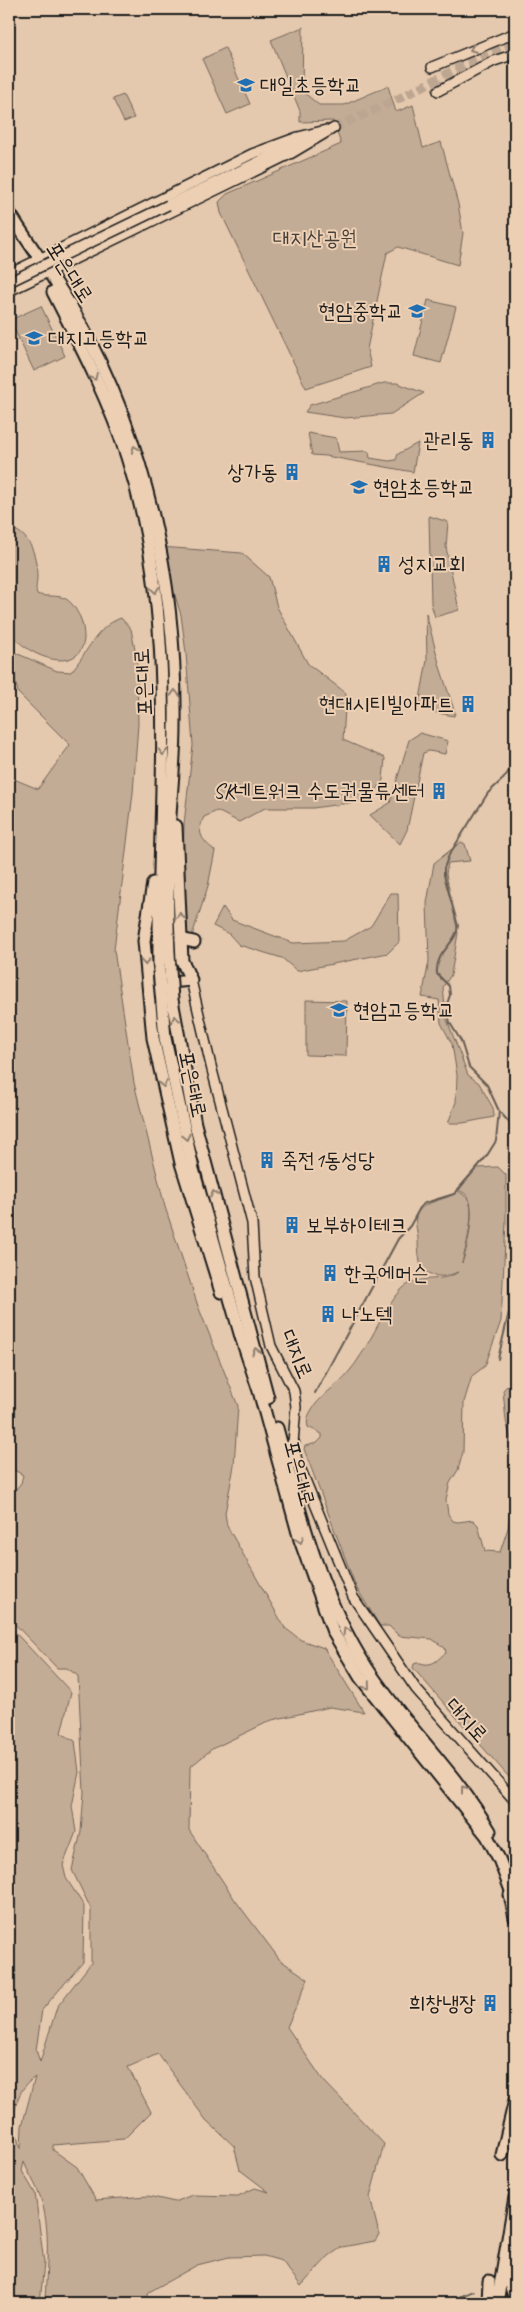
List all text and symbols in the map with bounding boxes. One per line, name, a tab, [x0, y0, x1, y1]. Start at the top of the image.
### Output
one-way arrow	[469, 42, 478, 53]
place label: 대일초등학교	[260, 72, 361, 98]
school or university icon: 대일초등학교	[236, 75, 256, 95]
park label: 대지산공원	[273, 225, 357, 251]
street label: 포은대로	[41, 237, 99, 307]
place label: 현암중학교	[319, 298, 403, 324]
school or university icon: 현암중학교	[407, 301, 427, 321]
place label: 대지고등학교	[48, 325, 149, 351]
school or university icon: 대지고등학교	[24, 328, 44, 348]
one-way arrow	[88, 372, 99, 381]
place label: 관리동	[423, 427, 474, 453]
building icon: 관리동	[478, 430, 498, 450]
one-way arrow	[131, 445, 141, 454]
place label: 상가동	[227, 459, 278, 485]
building icon: 상가동	[282, 462, 302, 482]
place label: 현암초등학교	[373, 474, 474, 500]
school or university icon: 현암초등학교	[349, 477, 369, 497]
place label: 성지교회	[398, 551, 466, 577]
building icon: 성지교회	[374, 554, 394, 574]
one-way arrow	[149, 587, 160, 595]
street label: 포은대로	[128, 648, 158, 716]
one-way arrow	[170, 689, 180, 696]
place label: 현대시티빌아파트	[319, 691, 454, 717]
building icon: 현대시티빌아파트	[458, 694, 478, 714]
one-way arrow	[158, 748, 169, 756]
place label: SK네트워크 수도권물류센터	[213, 778, 425, 804]
building icon: SK네트워크 수도권물류센터	[429, 781, 449, 801]
one-way arrow	[175, 912, 185, 920]
one-way arrow	[140, 958, 151, 966]
place label: 현암고등학교	[353, 997, 454, 1023]
school or university icon: 현암고등학교	[329, 1000, 349, 1020]
one-way arrow	[170, 1014, 180, 1023]
street label: 포은대로	[173, 1048, 213, 1120]
one-way arrow	[157, 1080, 167, 1089]
one-way arrow	[180, 1133, 191, 1142]
place label: 죽전1동성당	[281, 1147, 375, 1173]
building icon: 죽전1동성당	[257, 1150, 277, 1170]
one-way arrow	[209, 1191, 219, 1199]
place label: 보부하이테크	[306, 1212, 407, 1238]
building icon: 보부하이테크	[282, 1215, 302, 1235]
place label: 한국에머슨	[344, 1260, 429, 1286]
building icon: 한국에머슨	[320, 1263, 340, 1283]
place label: 나노텍	[342, 1301, 393, 1327]
building icon: 나노텍	[318, 1304, 338, 1324]
street label: 대지로	[275, 1326, 319, 1382]
one-way arrow	[252, 1347, 262, 1356]
street label: 포은대로	[279, 1437, 321, 1509]
one-way arrow	[294, 1535, 304, 1543]
one-way arrow	[343, 1628, 353, 1637]
one-way arrow	[362, 1680, 370, 1689]
street label: 대지로	[440, 1692, 494, 1748]
one-way arrow	[461, 1786, 469, 1795]
place label: 희창냉장	[408, 1990, 476, 2016]
building icon: 희창냉장	[480, 1993, 500, 2013]

